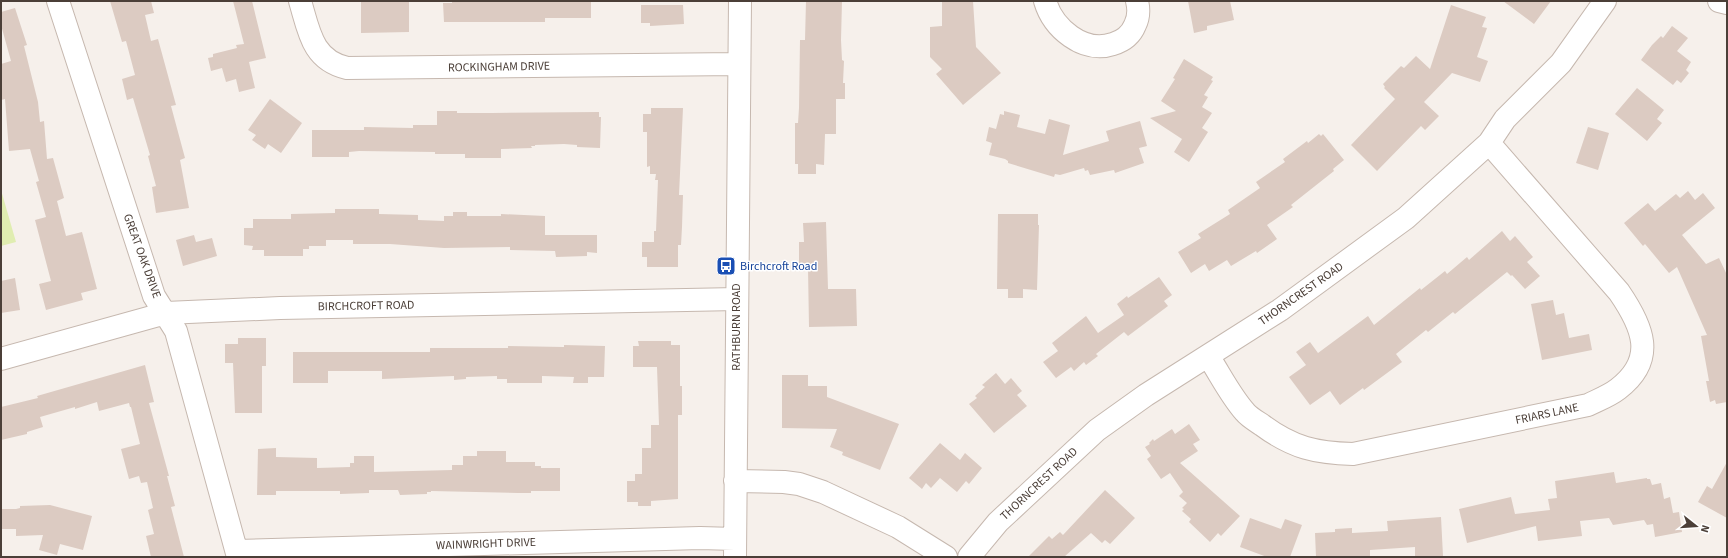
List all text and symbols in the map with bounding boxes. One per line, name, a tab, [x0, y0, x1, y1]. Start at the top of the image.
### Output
street label: ROCKINGHAM DRIVE	[448, 58, 550, 76]
street label: GREAT OAK DRIVE	[119, 211, 165, 301]
bus stop icon: Birchcroft Road	[715, 255, 737, 277]
place label: Birchcroft Road	[740, 258, 817, 275]
street label: THORNCREST ROAD	[1255, 258, 1347, 330]
street label: RATHBURN ROAD	[728, 283, 745, 371]
street label: BIRCHCROFT ROAD	[318, 297, 414, 315]
street label: FRIARS LANE	[1514, 399, 1580, 429]
street label: THORNCREST ROAD	[996, 444, 1082, 524]
north arrow	[1676, 506, 1716, 546]
text: N	[1697, 523, 1713, 534]
street label: WAINWRIGHT DRIVE	[436, 534, 536, 554]

